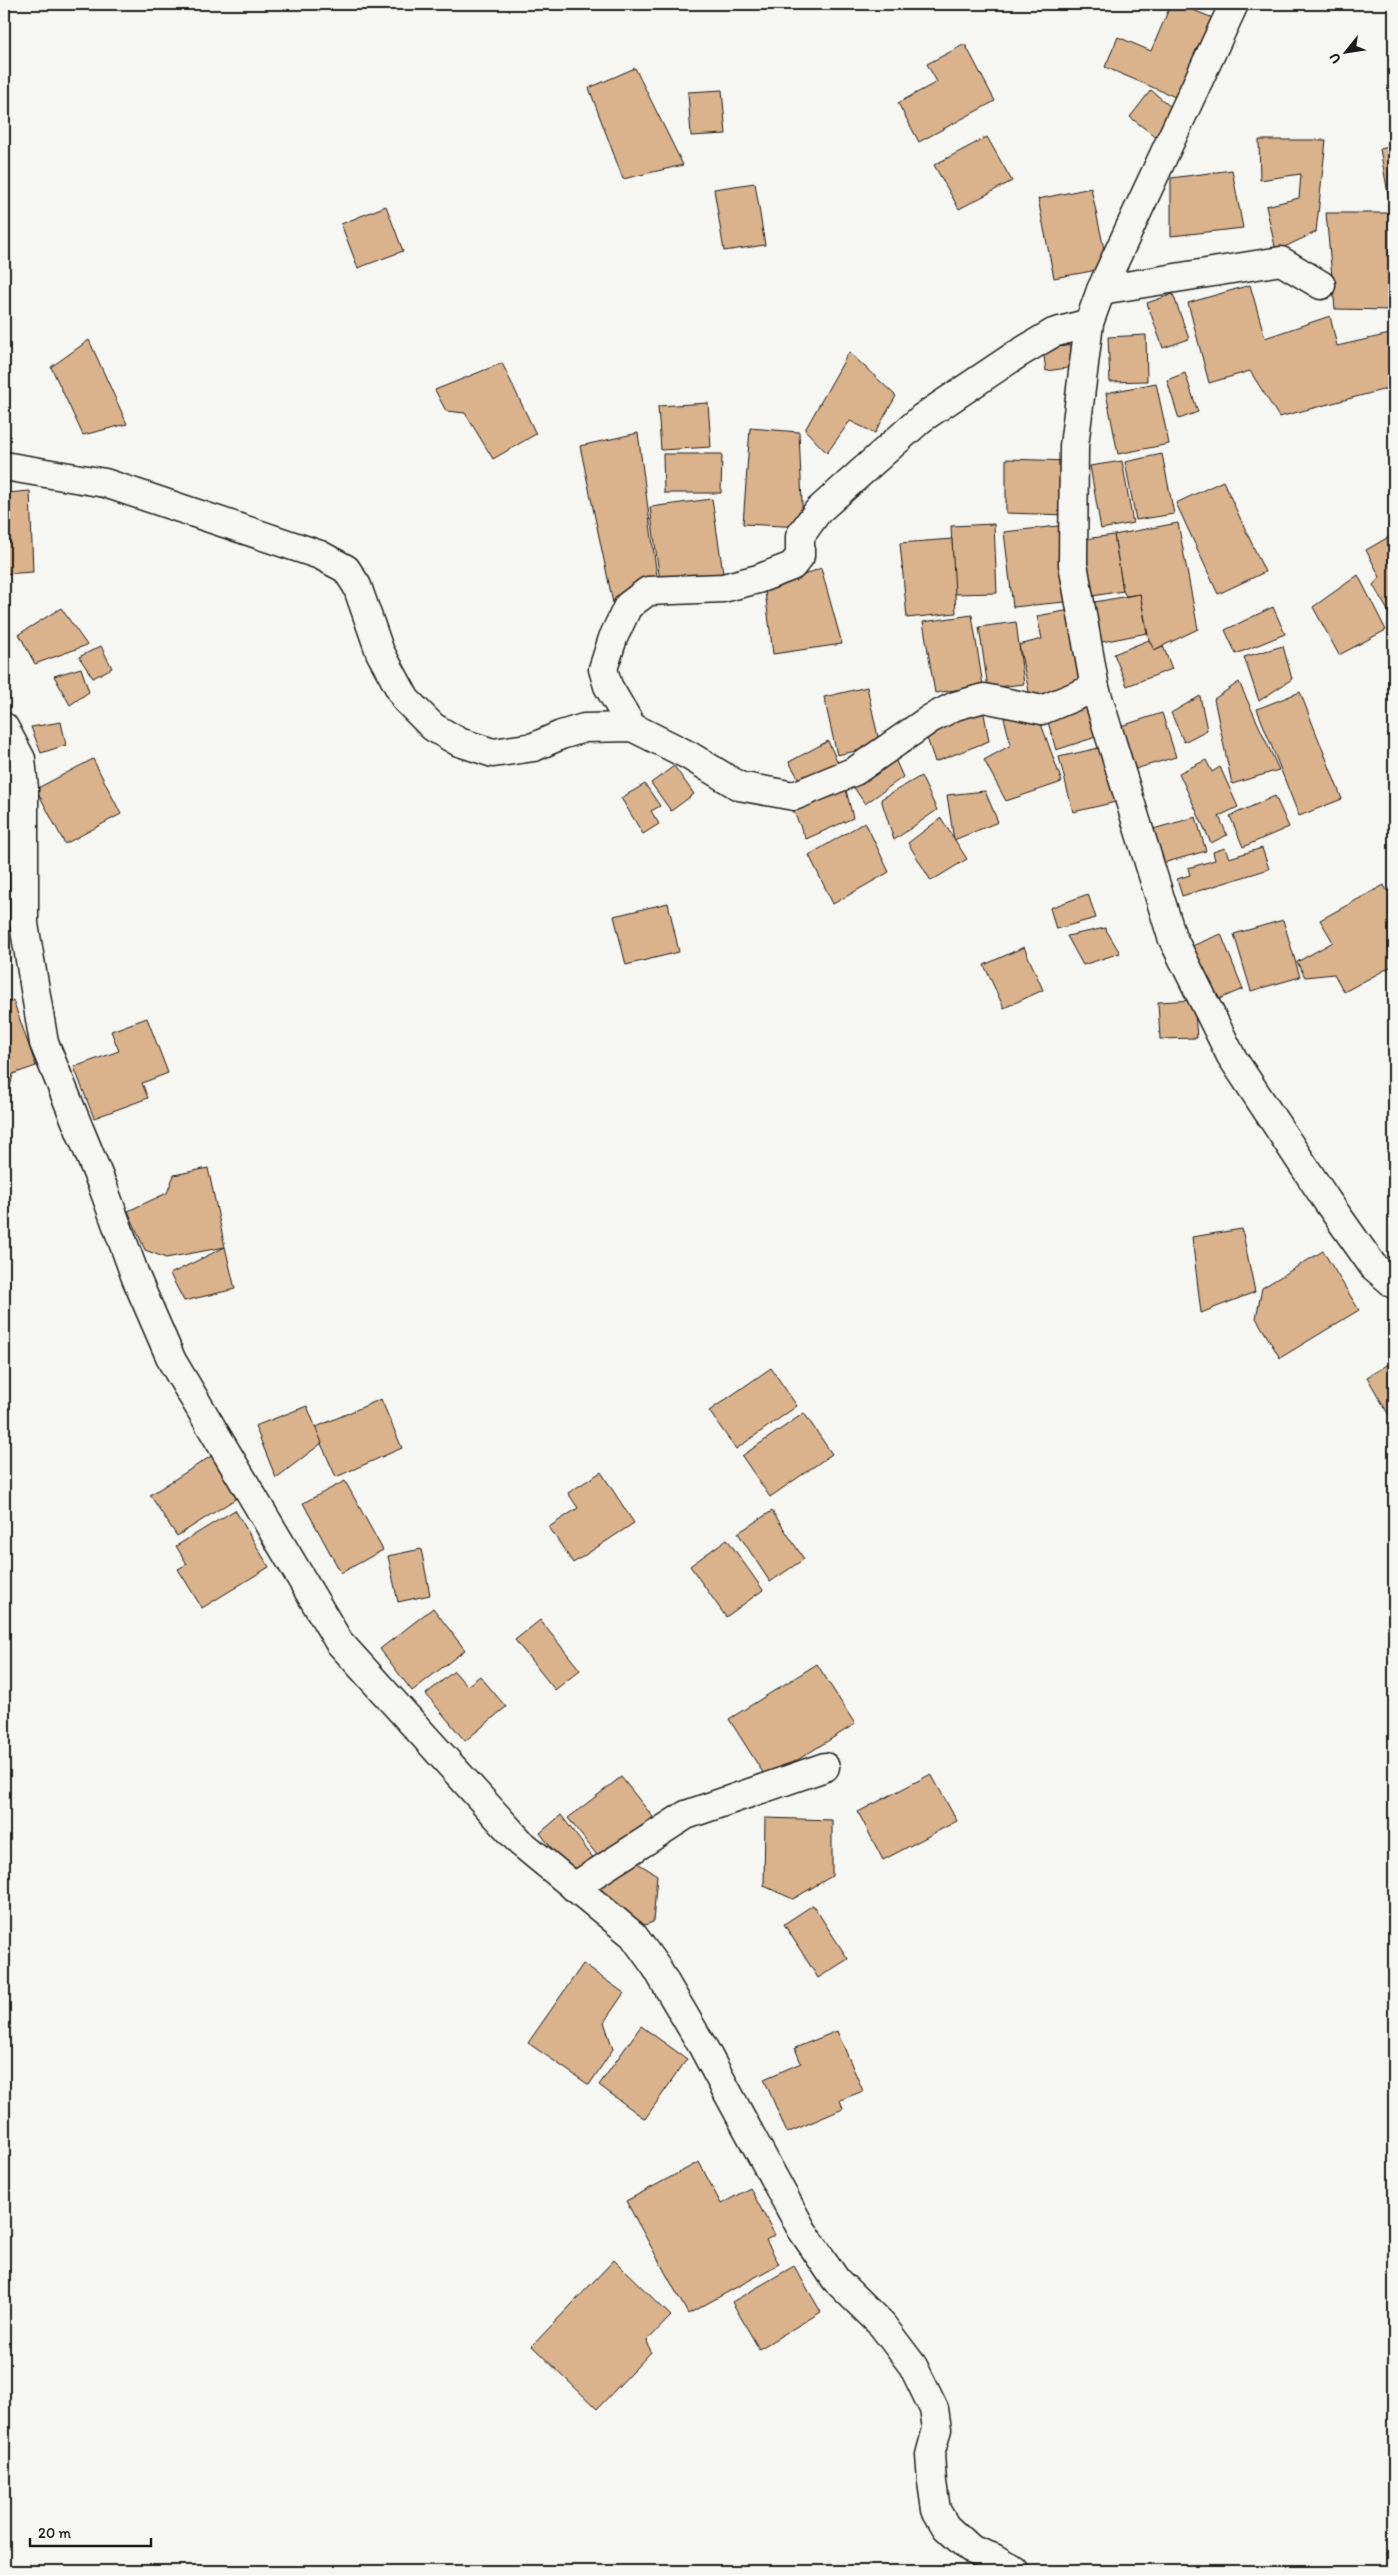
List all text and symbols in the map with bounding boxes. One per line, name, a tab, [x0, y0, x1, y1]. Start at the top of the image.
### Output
north arrow	[1320, 28, 1370, 78]
text: U	[1325, 50, 1345, 67]
scale bar	[30, 2515, 151, 2547]
text: 20 m	[38, 2524, 72, 2542]

